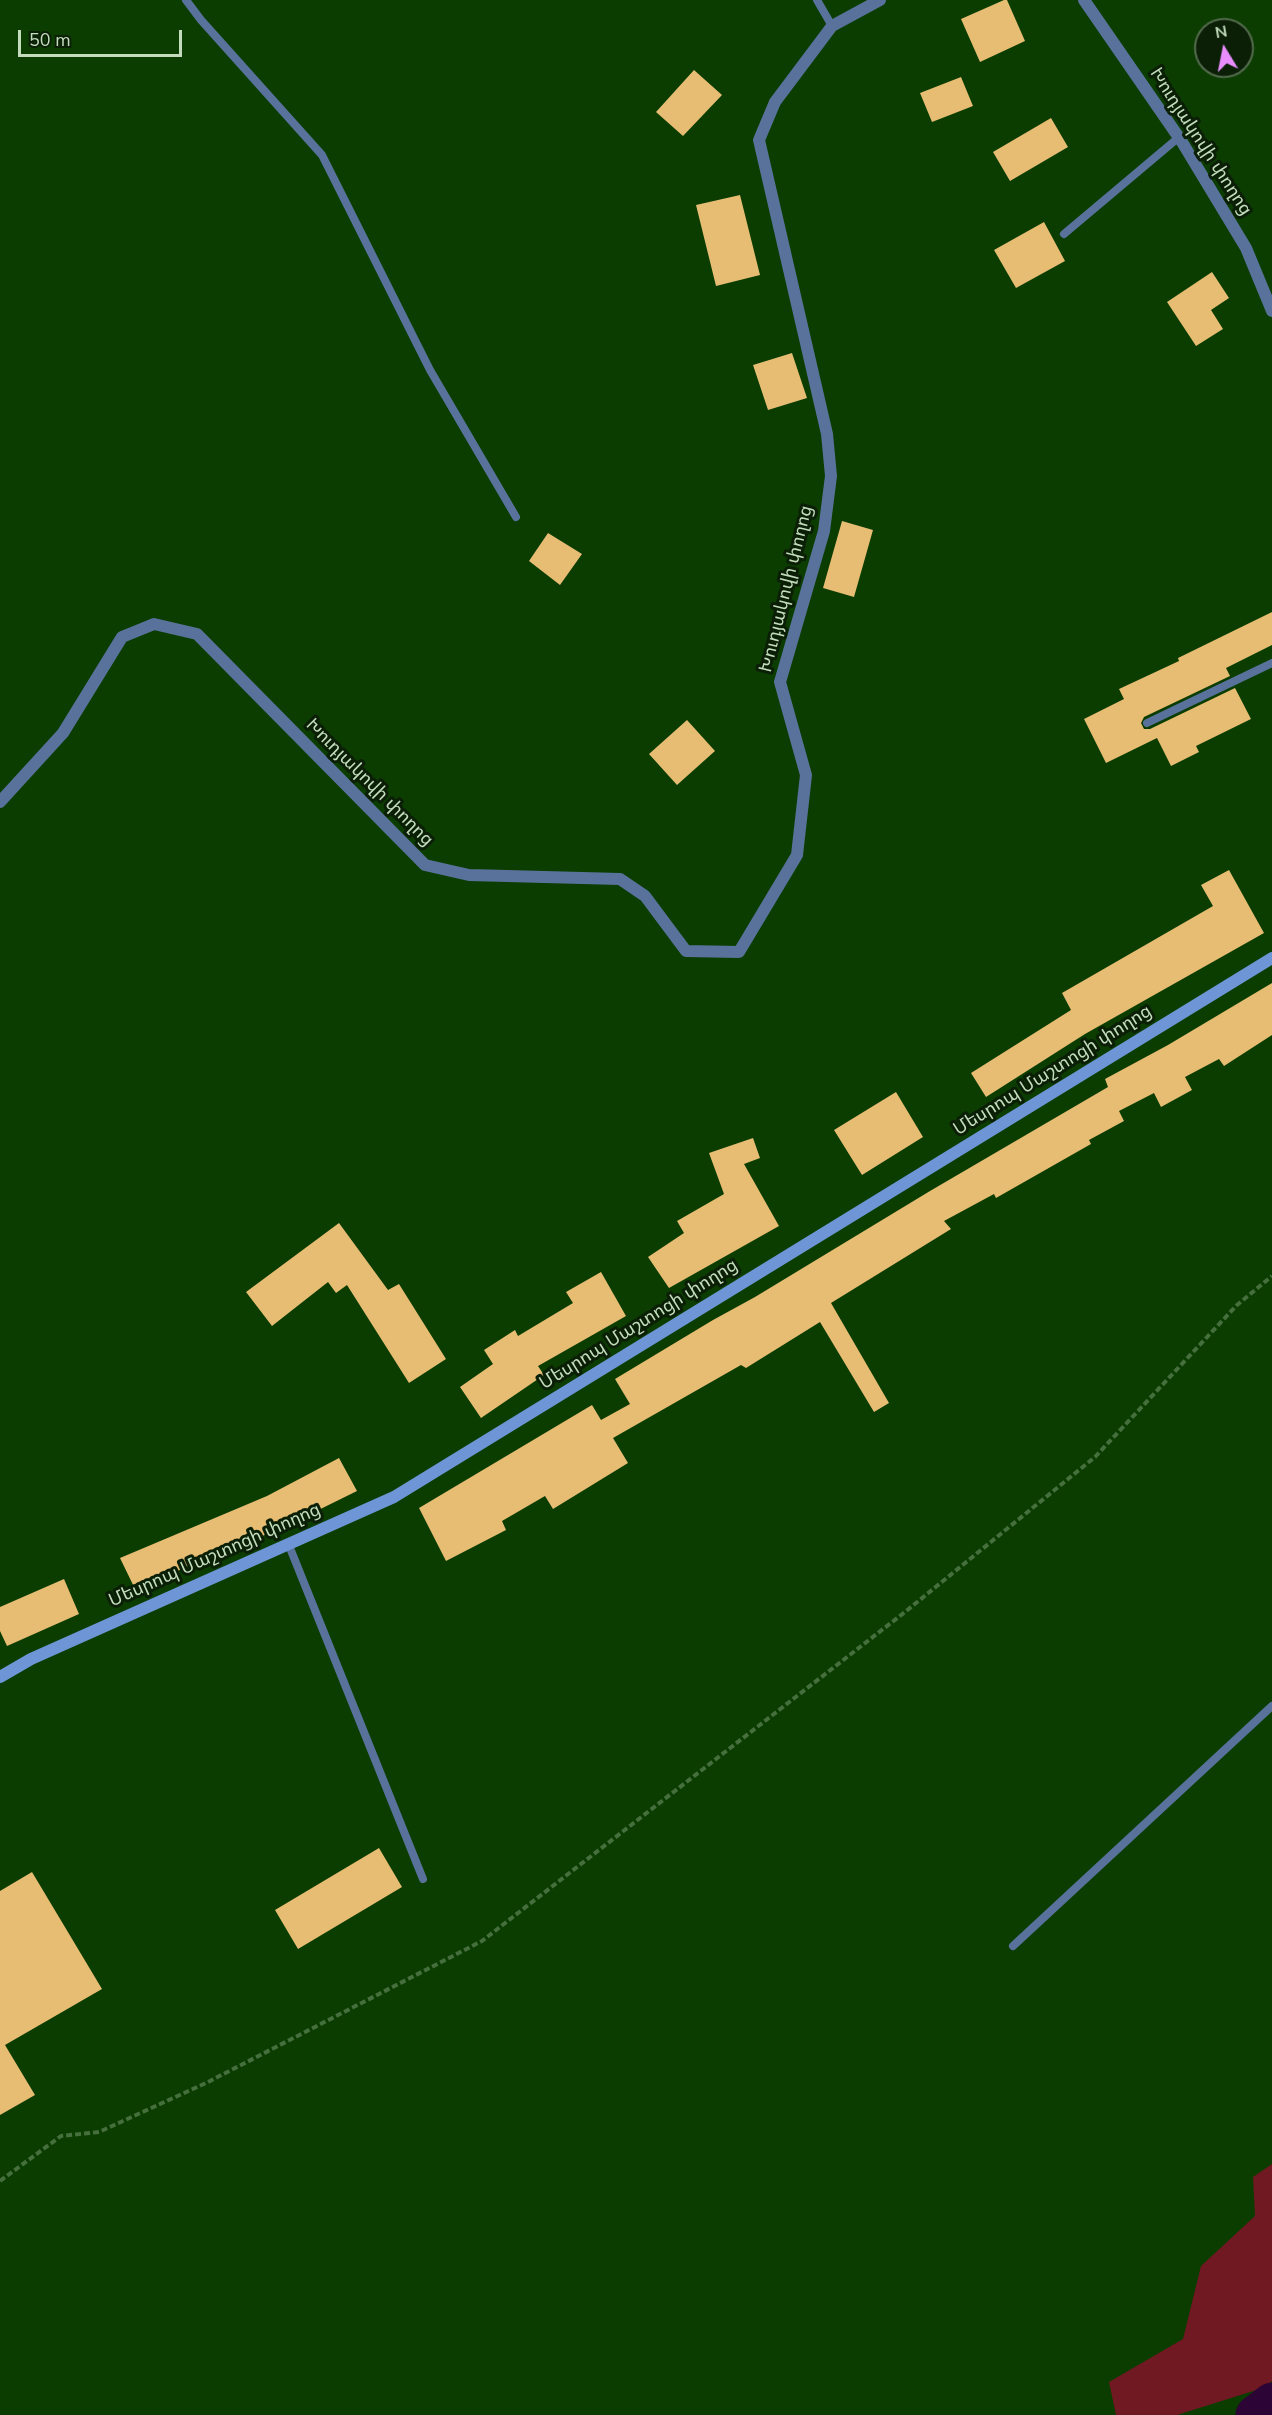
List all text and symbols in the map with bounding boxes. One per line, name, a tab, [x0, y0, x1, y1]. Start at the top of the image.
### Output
scale bar	[21, 18, 184, 56]
north arrow	[1194, 18, 1254, 78]
text: N	[1213, 20, 1229, 44]
text: 50 m	[29, 28, 71, 52]
street label: Խուդյակովի փողոց	[1144, 64, 1256, 220]
street label: Խուդյակովի փողոց	[756, 503, 818, 675]
street label: Խուդյակովի փողոց	[301, 715, 437, 851]
street label: Մեսրոպ Մաշտոցի փողոց	[950, 1001, 1156, 1141]
street label: Մեսրոպ Մաշտոցի փողոց	[536, 1255, 742, 1395]
street label: Մեսրոպ Մաշտոցի փողոց	[106, 1499, 324, 1613]

